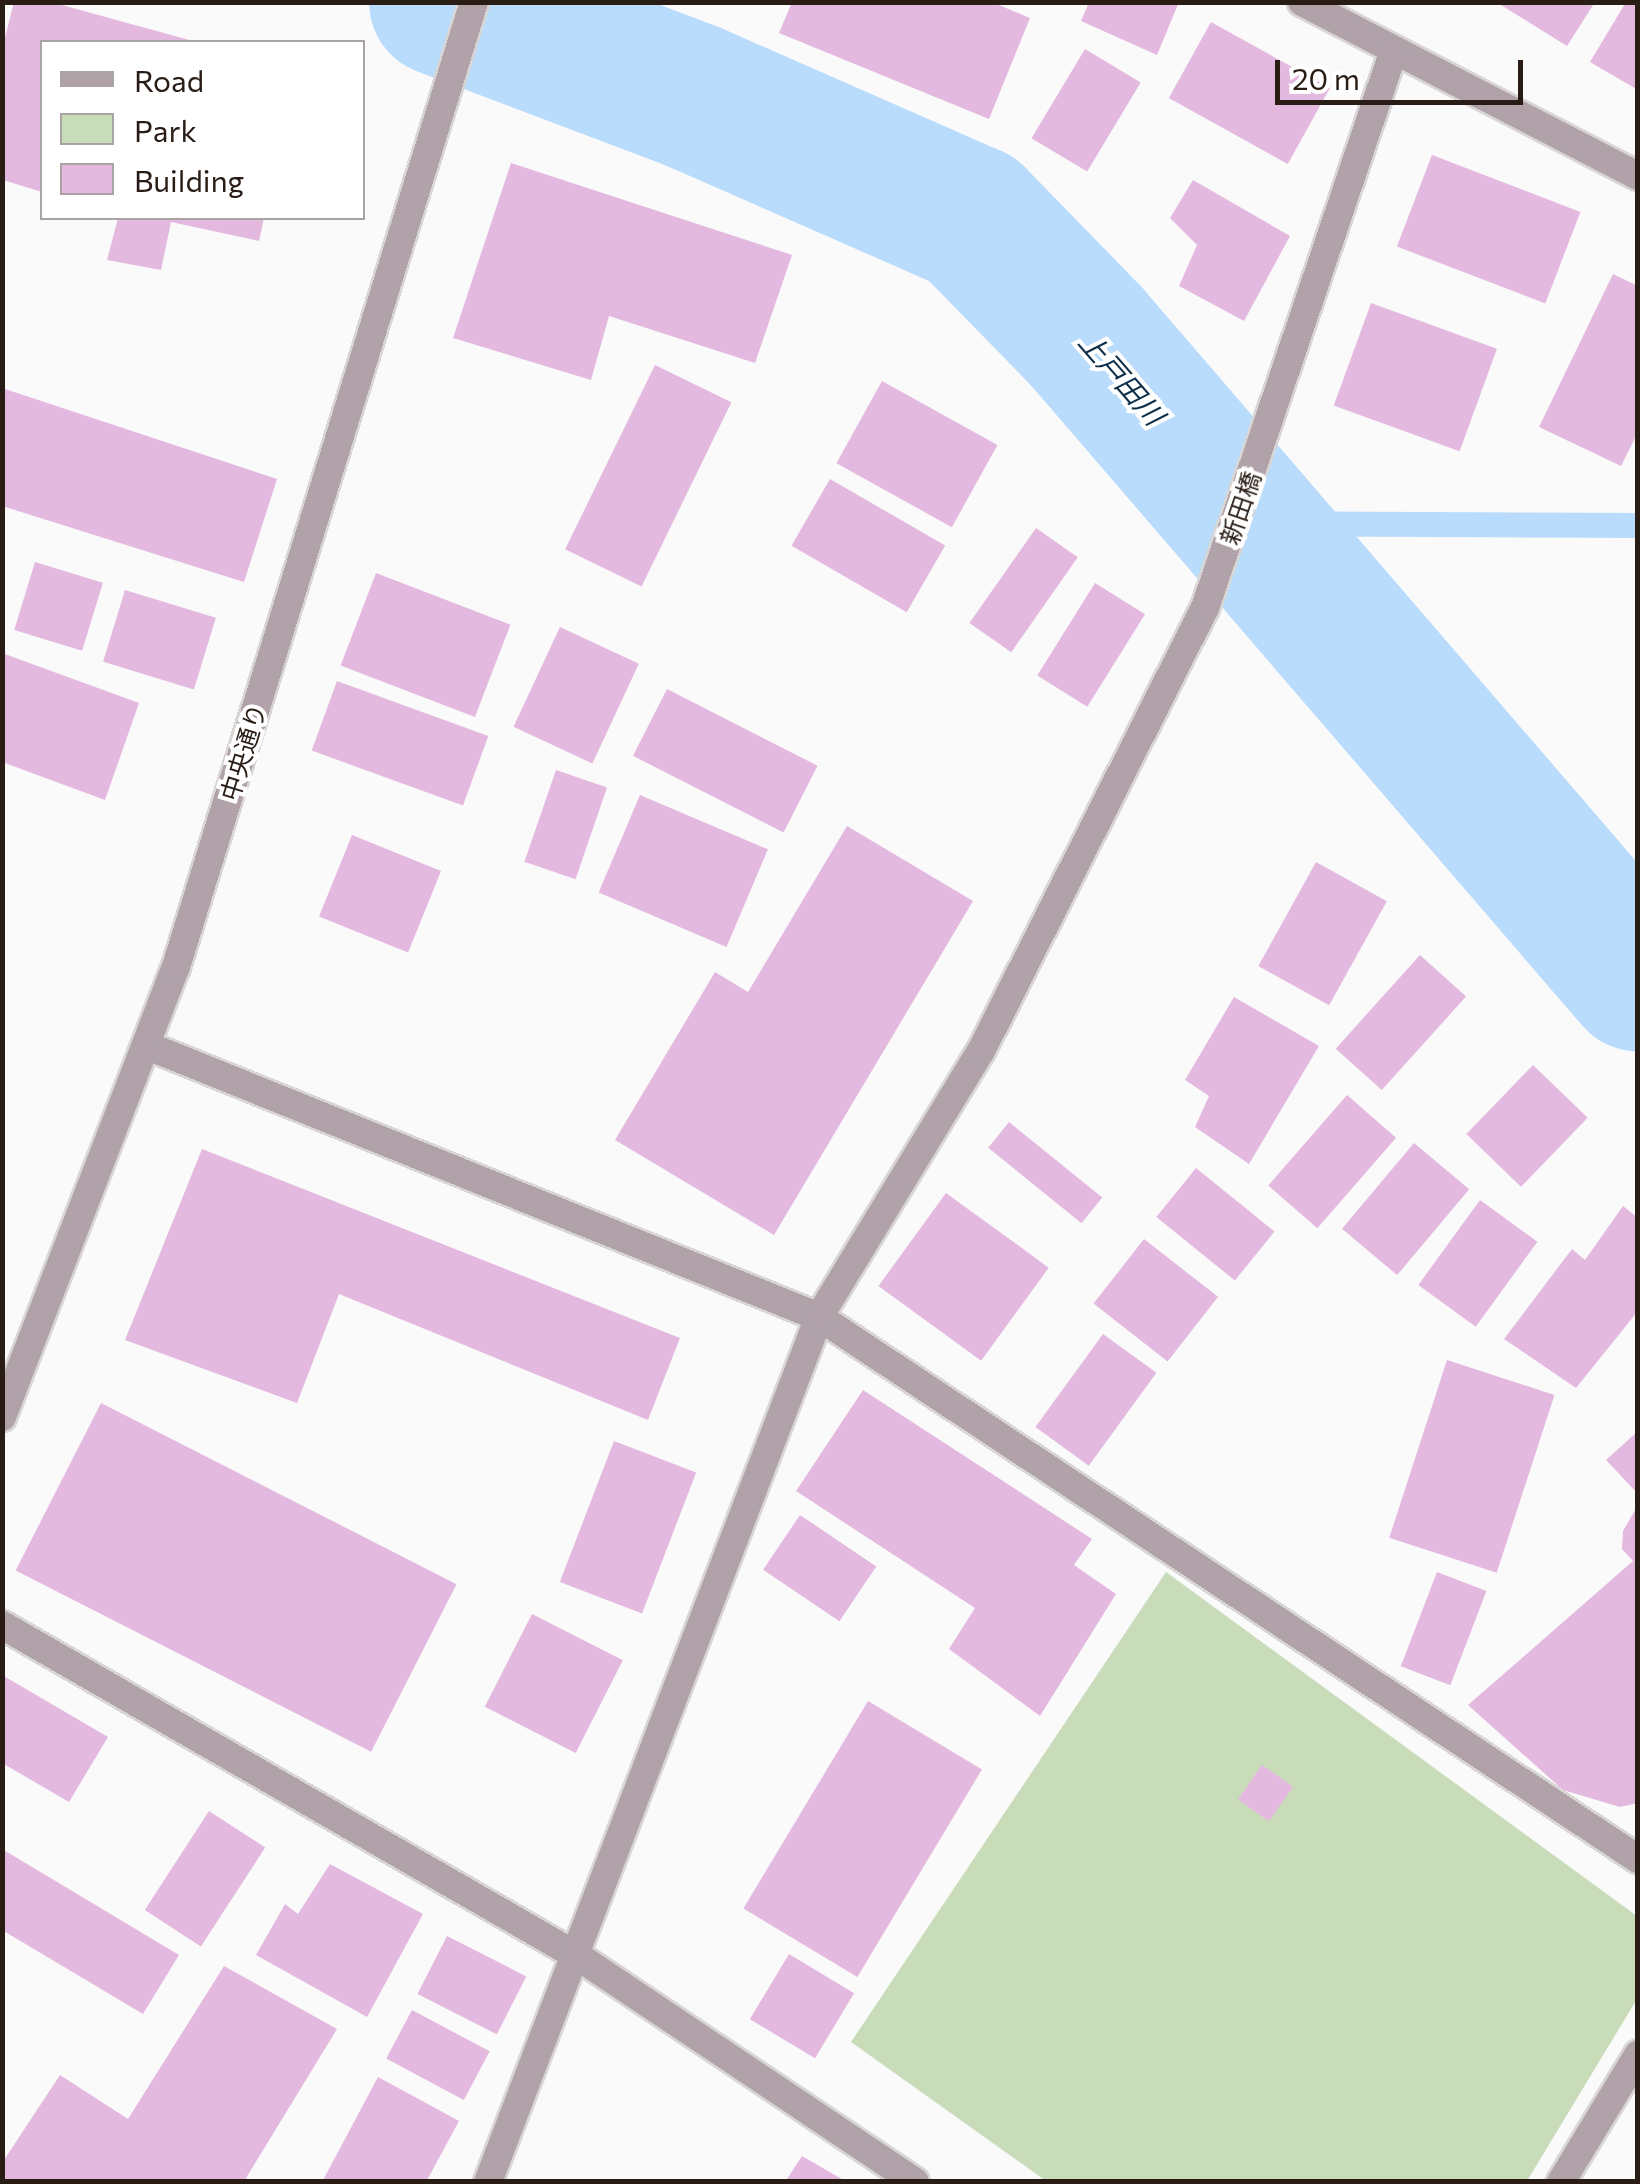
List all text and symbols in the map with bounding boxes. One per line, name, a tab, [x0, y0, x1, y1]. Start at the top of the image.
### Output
legend	[40, 40, 365, 220]
scale bar	[1280, 40, 1528, 102]
text: 20 m	[1292, 59, 1360, 96]
text: Road	[134, 61, 204, 98]
text: Park	[134, 111, 197, 148]
text: Building	[134, 161, 244, 198]
water label: 上戸田川	[1073, 325, 1171, 431]
street label: 新田橋	[1214, 468, 1266, 548]
street label: 中央通り	[214, 700, 272, 804]

